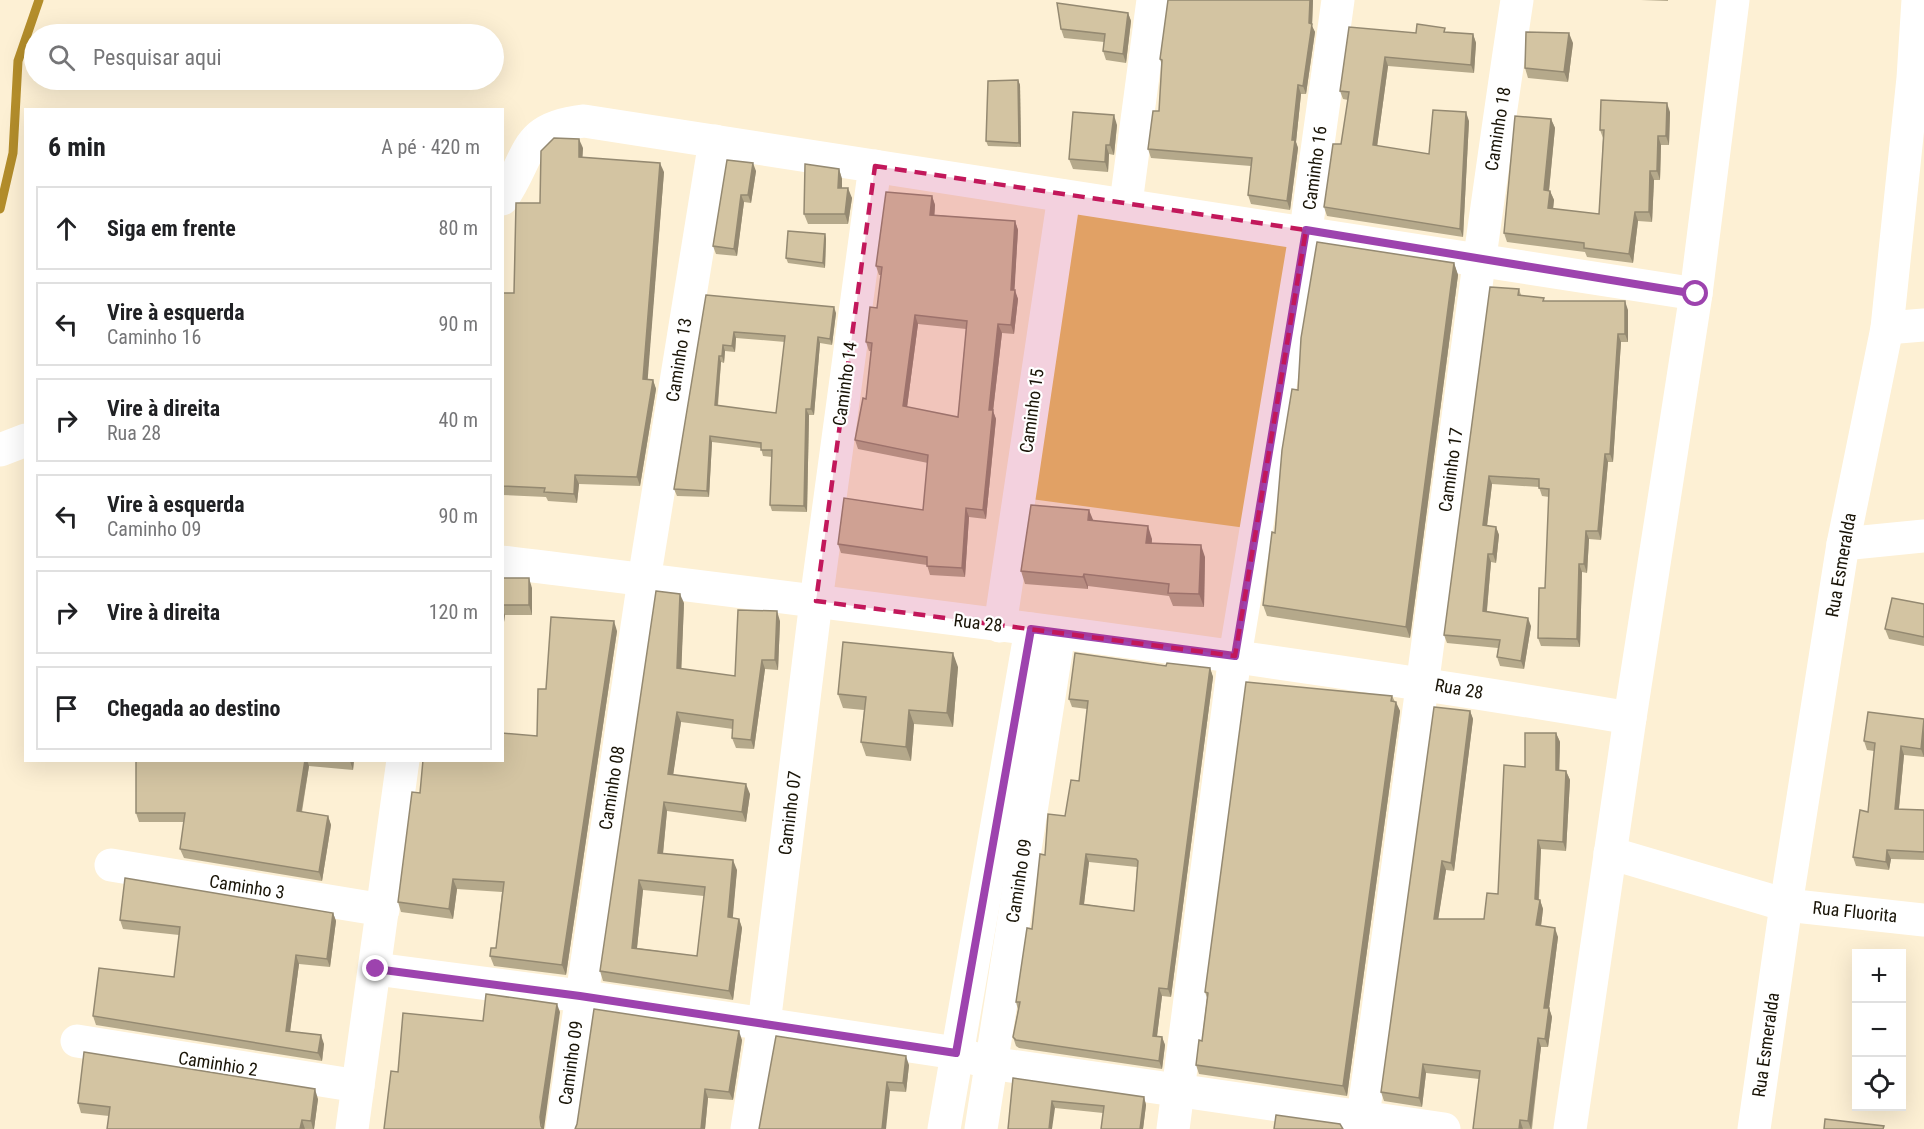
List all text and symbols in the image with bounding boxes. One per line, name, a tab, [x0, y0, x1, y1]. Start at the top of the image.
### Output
search box	[24, 24, 504, 90]
icon: search	[45, 41, 78, 74]
text: Pesquisar aqui	[93, 45, 222, 70]
street label: Caminho 18	[1480, 85, 1515, 172]
street label: Caminho 16	[1298, 124, 1331, 211]
text: 6 min	[48, 132, 106, 162]
text: A pé · 420 m	[381, 135, 480, 159]
icon: ahead	[50, 212, 83, 245]
text: Siga em frente	[107, 216, 236, 241]
text: 80 m	[439, 216, 478, 240]
route start	[1682, 280, 1708, 306]
text: Vire à esquerda	[107, 300, 245, 325]
icon: left	[50, 308, 83, 341]
text: 90 m	[439, 312, 478, 336]
street label: Caminho 13	[661, 316, 696, 403]
text: Caminho 16	[107, 325, 201, 349]
street label: Caminho 14	[828, 340, 861, 427]
street label: Caminho 15	[1015, 367, 1048, 454]
text: Vire à direita	[107, 396, 220, 421]
icon: right	[50, 404, 83, 437]
text: 40 m	[439, 408, 478, 432]
text: Rua 28	[107, 421, 161, 445]
street label: Caminho 17	[1434, 426, 1467, 513]
text: Vire à esquerda	[107, 492, 245, 517]
icon: left	[50, 500, 83, 533]
text: 90 m	[439, 504, 478, 528]
street label: Rua Esmeralda	[1821, 511, 1860, 619]
text: Caminho 09	[107, 517, 201, 541]
icon: right	[50, 596, 83, 629]
text: Vire à direita	[107, 600, 220, 625]
text: 120 m	[429, 600, 478, 624]
street label: Rua 28	[953, 609, 1004, 636]
street label: Rua 28	[1433, 674, 1485, 703]
icon: arrive	[50, 692, 83, 725]
text: Chegada ao destino	[107, 696, 281, 721]
street label: Caminho 08	[594, 744, 629, 831]
street label: Caminho 07	[774, 769, 805, 856]
street label: Caminho 09	[1001, 837, 1036, 924]
street label: Caminho 3	[208, 870, 286, 903]
street label: Rua Fluorita	[1812, 897, 1898, 926]
map controls	[1852, 949, 1906, 1111]
button: +	[1852, 949, 1906, 1003]
route end	[362, 955, 388, 981]
street label: Rua Esmeralda	[1748, 991, 1783, 1099]
button: −	[1852, 1003, 1906, 1057]
street label: Caminho 09	[554, 1019, 587, 1106]
street label: Caminhio 2	[177, 1047, 259, 1080]
button: locate	[1852, 1057, 1906, 1111]

